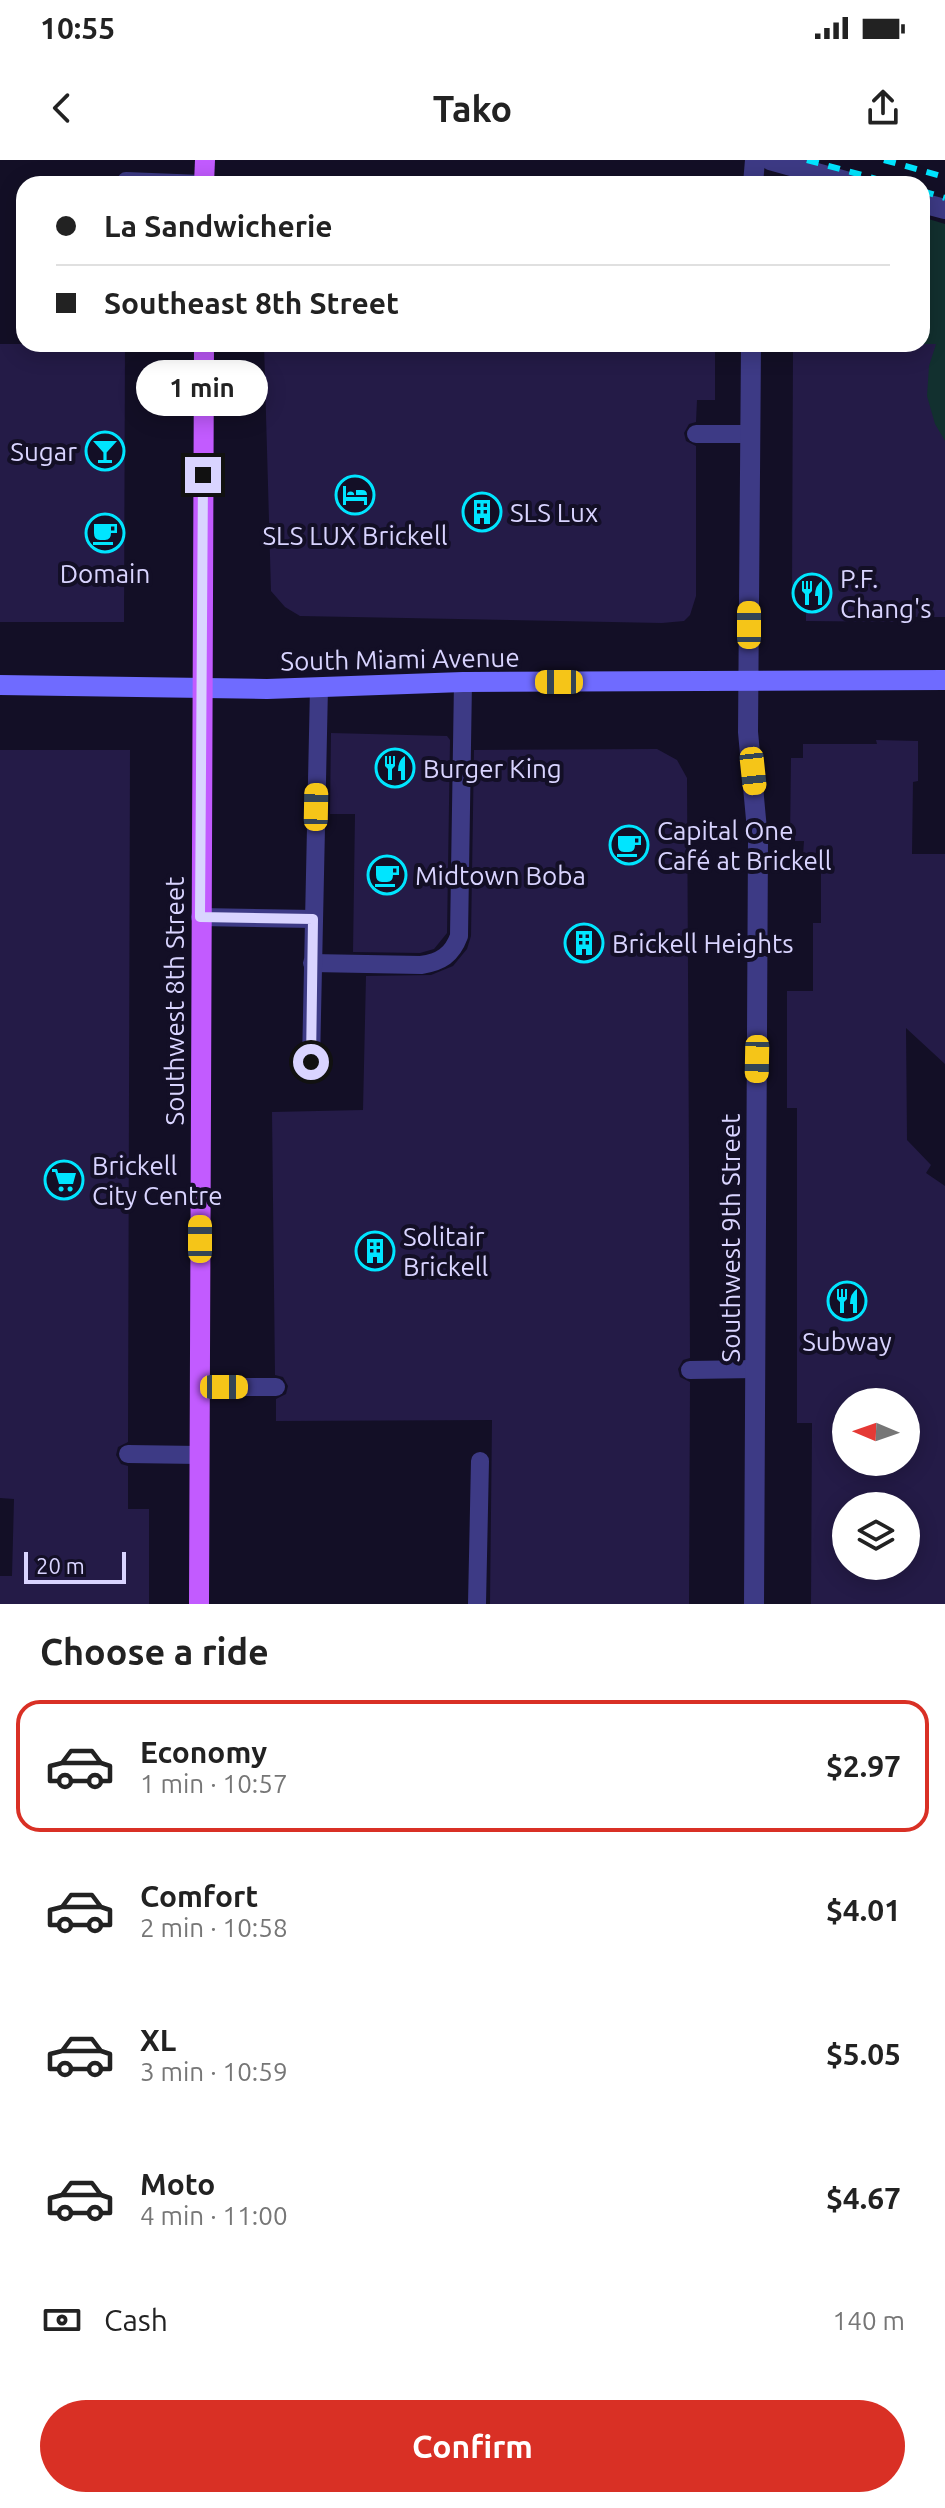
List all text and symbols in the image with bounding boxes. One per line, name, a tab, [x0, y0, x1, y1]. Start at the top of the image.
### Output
text: 10:55	[40, 11, 115, 45]
icon: back	[40, 86, 84, 130]
icon: share	[861, 86, 905, 130]
text: Tako	[433, 88, 512, 129]
text: La Sandwicherie	[104, 209, 333, 243]
text: Southeast 8th Street	[104, 286, 399, 320]
callout: 1 min	[137, 359, 269, 415]
text: 1 min	[169, 373, 235, 402]
bar icon: Sugar	[84, 430, 126, 472]
place label: Sugar	[10, 437, 77, 466]
route end	[185, 457, 221, 493]
hotel icon: SLS LUX Brickell	[334, 474, 376, 516]
building icon: SLS Lux	[461, 491, 503, 533]
place label: SLS Lux	[510, 498, 598, 527]
cafe icon: Domain	[84, 512, 126, 554]
place label: SLS LUX Brickell	[262, 521, 448, 550]
place label: Domain	[60, 559, 150, 588]
place label: P.F. Chang's	[840, 564, 932, 623]
restaurant icon: P.F. Chang's	[791, 572, 833, 614]
car	[737, 601, 761, 649]
street label: South Miami Avenue	[280, 642, 520, 676]
car	[535, 670, 583, 694]
car	[739, 746, 767, 796]
restaurant icon: Burger King	[374, 747, 416, 789]
place label: Burger King	[423, 754, 562, 783]
car	[304, 783, 328, 831]
place label: Capital One Café at Brickell	[657, 816, 832, 875]
cafe icon: Capital One Café at Brickell	[608, 824, 650, 866]
cafe icon: Midtown Boba	[366, 854, 408, 896]
place label: Midtown Boba	[415, 861, 586, 890]
street label: Southwest 8th Street	[160, 877, 189, 1125]
building icon: Brickell Heights	[563, 922, 605, 964]
place label: Brickell Heights	[612, 929, 793, 958]
car	[745, 1035, 769, 1083]
route start	[293, 1044, 329, 1080]
street label: Southwest 9th Street	[716, 1114, 745, 1362]
place label: Brickell City Centre	[92, 1151, 223, 1210]
supermarket icon: Brickell City Centre	[43, 1159, 85, 1201]
car	[188, 1215, 212, 1263]
place label: Solitair Brickell	[403, 1222, 489, 1281]
building icon: Solitair Brickell	[354, 1230, 396, 1272]
restaurant icon: Subway	[826, 1280, 868, 1322]
place label: Subway	[802, 1327, 892, 1356]
car	[200, 1375, 248, 1399]
north arrow	[832, 1388, 920, 1476]
map controls	[832, 1388, 920, 1580]
button: layers	[832, 1492, 920, 1580]
scale bar	[24, 1548, 126, 1584]
text: 20 m	[36, 1553, 85, 1578]
text: Choose a ride	[40, 1631, 269, 1672]
icon: car	[44, 1730, 116, 1802]
text: Economy	[140, 1735, 267, 1769]
text: $2.97	[826, 1749, 901, 1783]
text: 1 min · 10:57	[140, 1769, 288, 1798]
icon: car	[44, 1874, 116, 1946]
text: Comfort	[140, 1879, 258, 1913]
text: $4.01	[826, 1893, 901, 1927]
text: 2 min · 10:58	[140, 1913, 288, 1942]
icon: car	[44, 2018, 116, 2090]
text: XL	[140, 2023, 176, 2057]
text: $5.05	[826, 2037, 901, 2071]
text: 3 min · 10:59	[140, 2057, 288, 2086]
icon: car	[44, 2162, 116, 2234]
text: Moto	[140, 2167, 215, 2201]
text: $4.67	[826, 2181, 901, 2215]
text: 4 min · 11:00	[140, 2201, 288, 2230]
icon: cash	[40, 2298, 84, 2342]
text: Cash	[104, 2303, 168, 2337]
text: 140 m	[833, 2306, 905, 2335]
button: Confirm	[40, 2400, 905, 2492]

